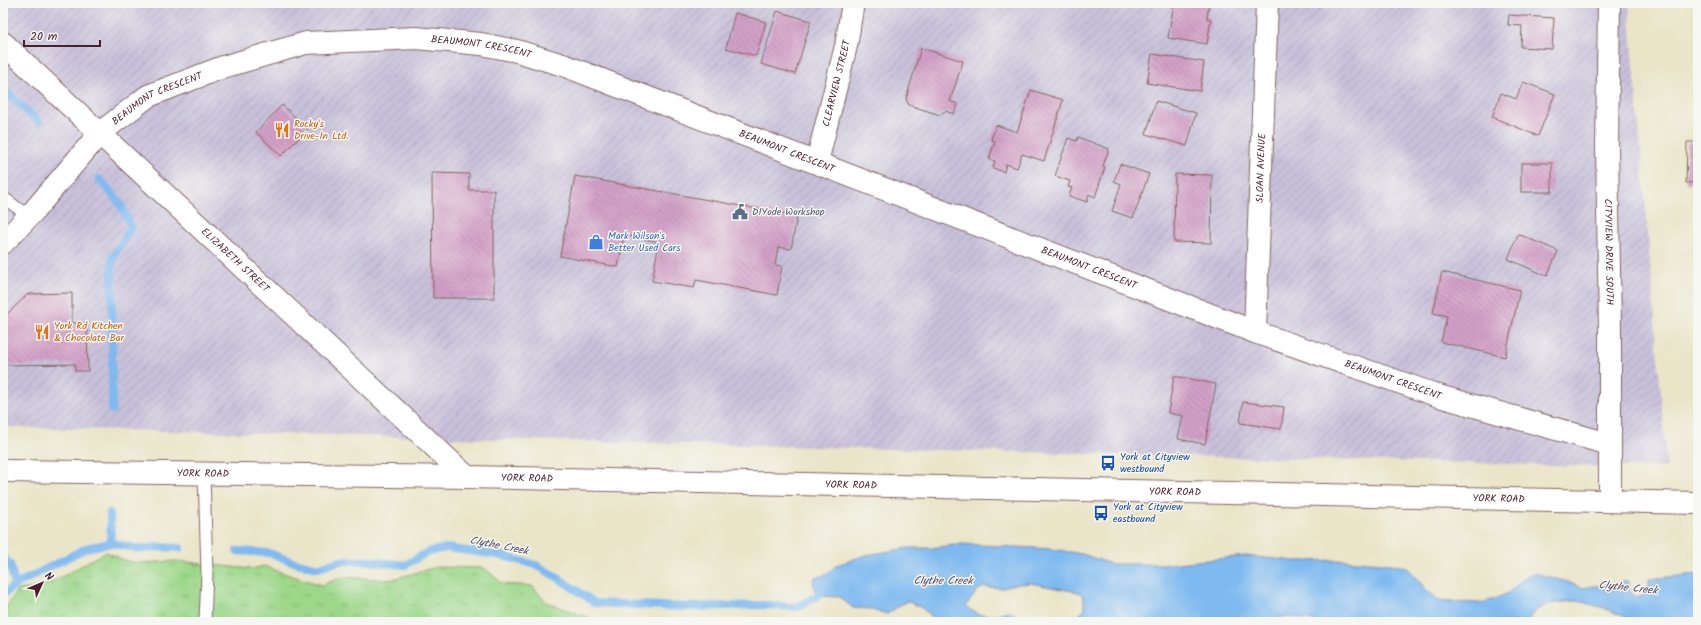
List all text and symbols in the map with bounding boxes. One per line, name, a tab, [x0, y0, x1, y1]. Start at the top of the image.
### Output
scale bar	[24, 22, 100, 48]
text: 20 m	[30, 27, 58, 46]
street label: BEAUMONT CRESCENT	[430, 31, 535, 63]
street label: CLEARVIEW STREET	[818, 37, 855, 129]
street label: BEAUMONT CRESCENT	[108, 67, 206, 129]
place label: Rocky's Drive-In Ltd.	[294, 116, 349, 144]
restaurant icon: Rocky's Drive-In Ltd.	[273, 121, 291, 139]
street label: BEAUMONT CRESCENT	[736, 126, 838, 178]
street label: SLOAN AVENUE	[1252, 132, 1270, 203]
street label: CITYVIEW DRIVE SOUTH	[1600, 199, 1618, 306]
public building icon: DIYode Workshop	[731, 203, 749, 221]
place label: DIYode Workshop	[752, 204, 825, 220]
street label: ELIZABETH STREET	[197, 224, 274, 297]
place label: Mark Wilson's Better Used Cars	[608, 228, 681, 256]
shop icon: Mark Wilson's Better Used Cars	[587, 233, 605, 251]
street label: BEAUMONT CRESCENT	[1039, 242, 1141, 294]
place label: York Rd Kitchen & Chocolate Bar	[54, 318, 124, 346]
restaurant icon: York Rd Kitchen & Chocolate Bar	[33, 323, 51, 341]
street label: BEAUMONT CRESCENT	[1342, 356, 1445, 405]
place label: York at Cityview westbound	[1120, 449, 1190, 477]
bus stop icon: York at Cityview westbound	[1099, 454, 1117, 472]
street label: YORK ROAD	[177, 465, 230, 482]
street label: YORK ROAD	[501, 470, 554, 487]
street label: YORK ROAD	[825, 477, 878, 494]
street label: YORK ROAD	[1149, 483, 1202, 501]
street label: YORK ROAD	[1472, 490, 1526, 507]
place label: York at Cityview eastbound	[1113, 499, 1183, 527]
bus stop icon: York at Cityview eastbound	[1092, 504, 1110, 522]
water label: Clythe Creek	[468, 532, 532, 561]
north arrow	[22, 563, 62, 603]
text: N	[40, 568, 57, 586]
water label: Clythe Creek	[913, 572, 974, 590]
water label: Clythe Creek	[1598, 576, 1660, 600]

